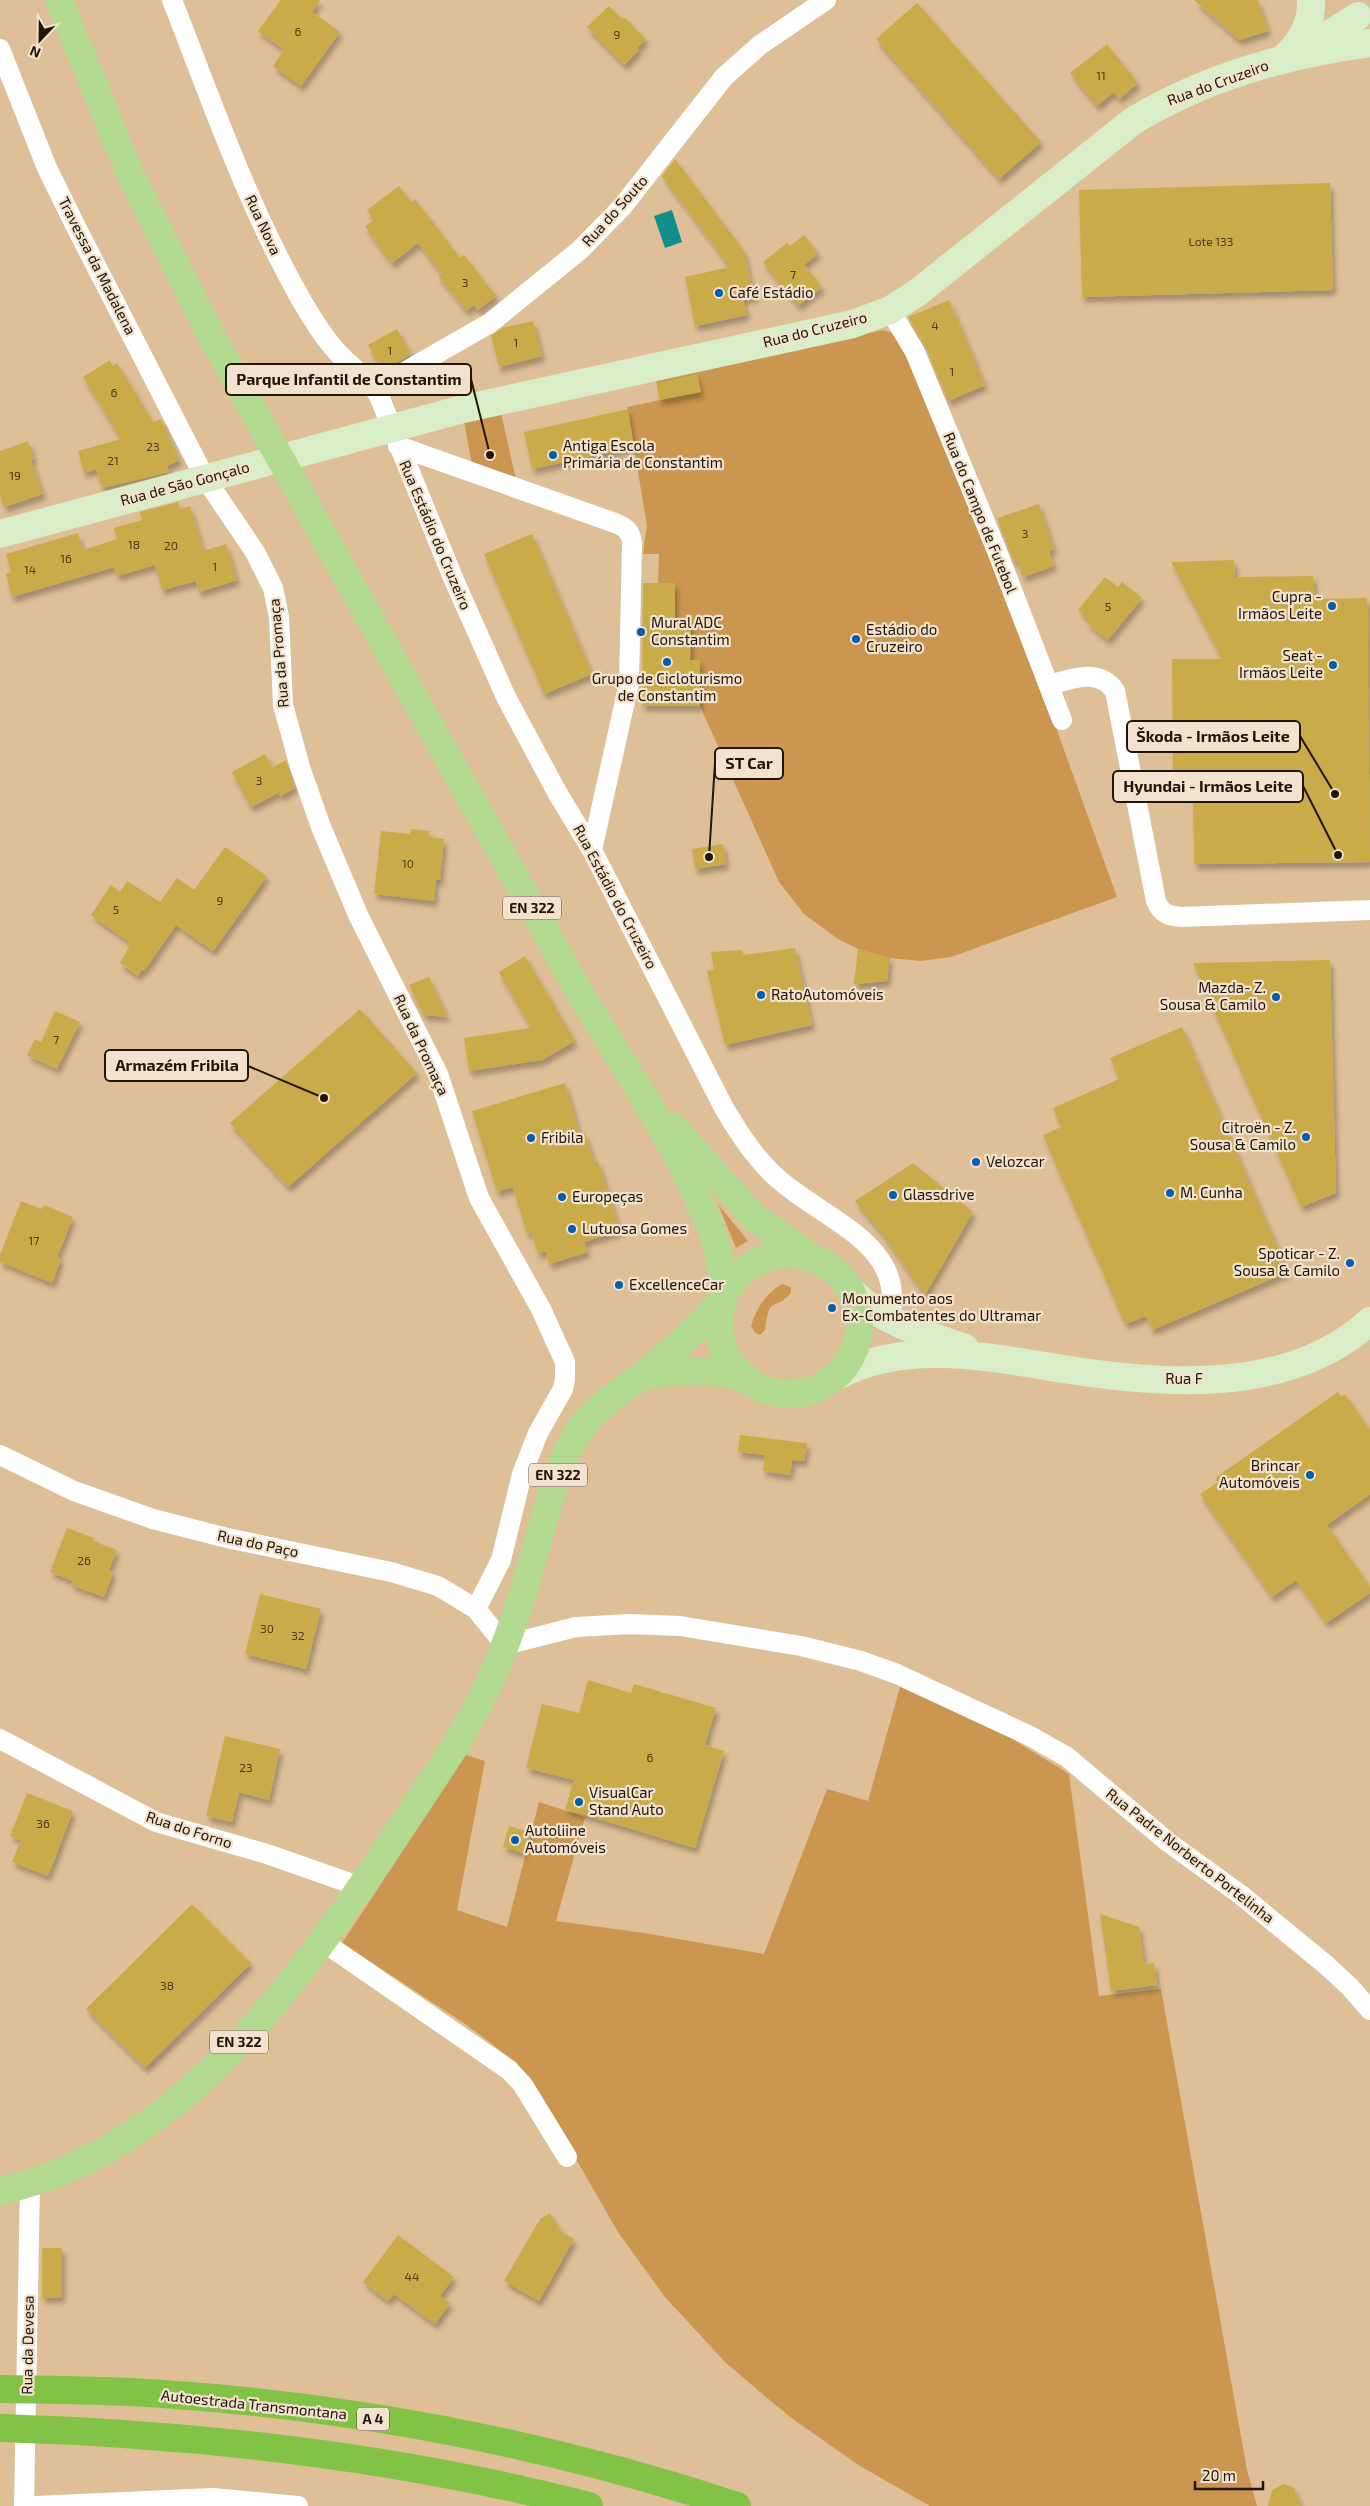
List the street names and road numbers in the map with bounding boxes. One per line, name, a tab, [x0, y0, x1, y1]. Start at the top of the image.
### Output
street label: Rua do Cruzeiro	[1164, 55, 1271, 109]
street label: Rua do Souto	[578, 171, 651, 250]
street label: Rua Nova	[242, 192, 286, 258]
street label: Travessa da Madalena	[55, 194, 140, 337]
street label: Rua do Cruzeiro	[761, 307, 869, 351]
street label: Rua do Campo de Futebol	[940, 429, 1022, 596]
street label: Rua de São Gonçalo	[118, 457, 252, 510]
street label: Rua Estádio do Cruzeiro	[396, 457, 476, 612]
street label: Rua da Promaça	[264, 598, 293, 709]
street label: Rua Estádio do Cruzeiro	[570, 821, 662, 972]
road number: EN 322	[503, 896, 561, 920]
street label: Rua da Promaça	[390, 991, 453, 1099]
street label: Rua F	[1165, 1369, 1203, 1387]
road number: EN 322	[529, 1464, 587, 1486]
street label: Rua do Paço	[216, 1526, 300, 1561]
street label: Rua Padre Norberto Portelinha	[1103, 1784, 1278, 1926]
street label: Rua do Forno	[144, 1807, 235, 1851]
road number: EN 322	[210, 2030, 268, 2054]
street label: Rua da Devesa	[17, 2295, 37, 2395]
street label: Autoestrada Transmontana	[160, 2385, 348, 2423]
road number: A 4	[357, 2408, 389, 2430]

